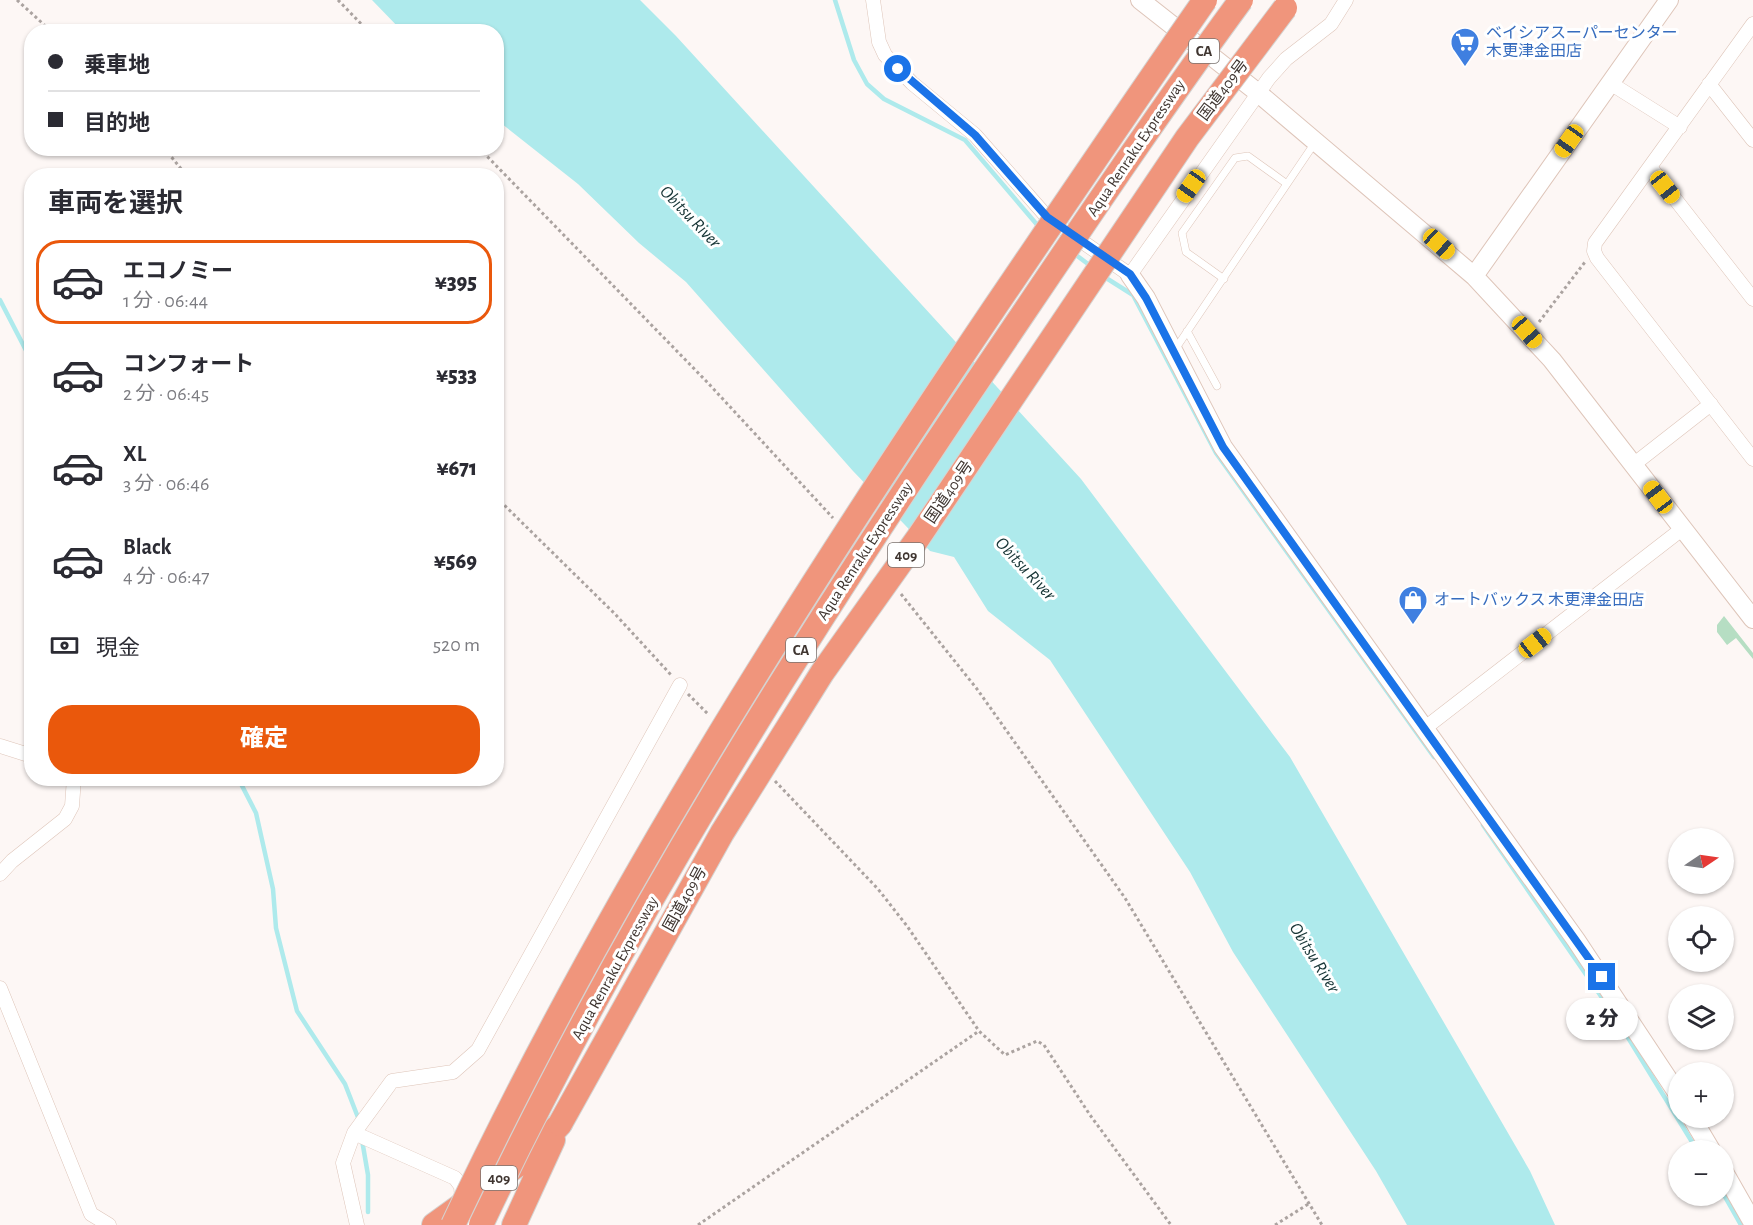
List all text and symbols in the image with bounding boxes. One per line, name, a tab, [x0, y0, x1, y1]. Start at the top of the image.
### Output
place label: ベイシアスーパーセンター 木更津金田店	[1486, 24, 1678, 59]
supermarket icon: ベイシアスーパーセンター 木更津金田店	[1449, 26, 1481, 68]
road number: CA	[1189, 39, 1219, 63]
text: 乗車地	[84, 54, 150, 76]
route start	[884, 55, 911, 82]
street label: 国道409号	[1194, 56, 1251, 123]
street label: Aqua Renraku Expressway	[1084, 77, 1189, 220]
text: 目的地	[84, 112, 150, 134]
car	[1551, 121, 1587, 161]
car	[1173, 166, 1209, 206]
car	[1647, 167, 1683, 207]
water label: Obitsu River	[656, 182, 725, 252]
text: 車両を選択	[48, 190, 183, 217]
car	[1420, 225, 1458, 263]
icon: car	[51, 255, 105, 309]
text: エコノミー	[123, 260, 233, 282]
text: ¥395	[435, 271, 477, 293]
text: 1 分 · 06:44	[123, 291, 208, 311]
car	[1508, 313, 1546, 351]
icon: car	[51, 348, 105, 402]
text: コンフォート	[123, 353, 254, 375]
text: ¥533	[436, 364, 477, 386]
text: 2 分 · 06:45	[123, 384, 209, 404]
icon: car	[51, 441, 105, 495]
text: XL	[123, 443, 146, 465]
text: ¥671	[436, 457, 477, 479]
street label: 国道409号	[921, 457, 976, 526]
text: 3 分 · 06:46	[123, 474, 209, 494]
car	[1640, 477, 1676, 517]
street label: Aqua Renraku Expressway	[814, 479, 917, 623]
icon: car	[51, 534, 105, 588]
water label: Obitsu River	[992, 534, 1059, 605]
text: Black	[123, 536, 171, 558]
road number: 409	[888, 543, 924, 567]
text: ¥569	[434, 550, 477, 572]
text: 4 分 · 06:47	[123, 567, 210, 587]
shop icon: オートバックス 木更津金田店	[1397, 584, 1429, 626]
place label: オートバックス 木更津金田店	[1434, 591, 1644, 608]
car	[1515, 625, 1555, 661]
icon: cash	[48, 629, 81, 662]
text: 520 m	[433, 635, 480, 655]
text: 現金	[96, 637, 140, 659]
road number: CA	[786, 638, 816, 662]
button: 確定	[48, 705, 480, 774]
north arrow	[1668, 828, 1734, 894]
map controls	[1668, 828, 1734, 1206]
street label: 国道409号	[660, 863, 709, 934]
street label: Aqua Renraku Expressway	[569, 894, 662, 1043]
button: locate	[1668, 906, 1734, 972]
water label: Obitsu River	[1285, 920, 1343, 997]
route end	[1588, 963, 1615, 990]
button: layers	[1668, 984, 1734, 1050]
callout: 2 分	[1566, 998, 1638, 1040]
text: 2 分	[1586, 1009, 1618, 1029]
button: +	[1668, 1062, 1734, 1128]
button: −	[1668, 1140, 1734, 1206]
road number: 409	[481, 1166, 517, 1190]

